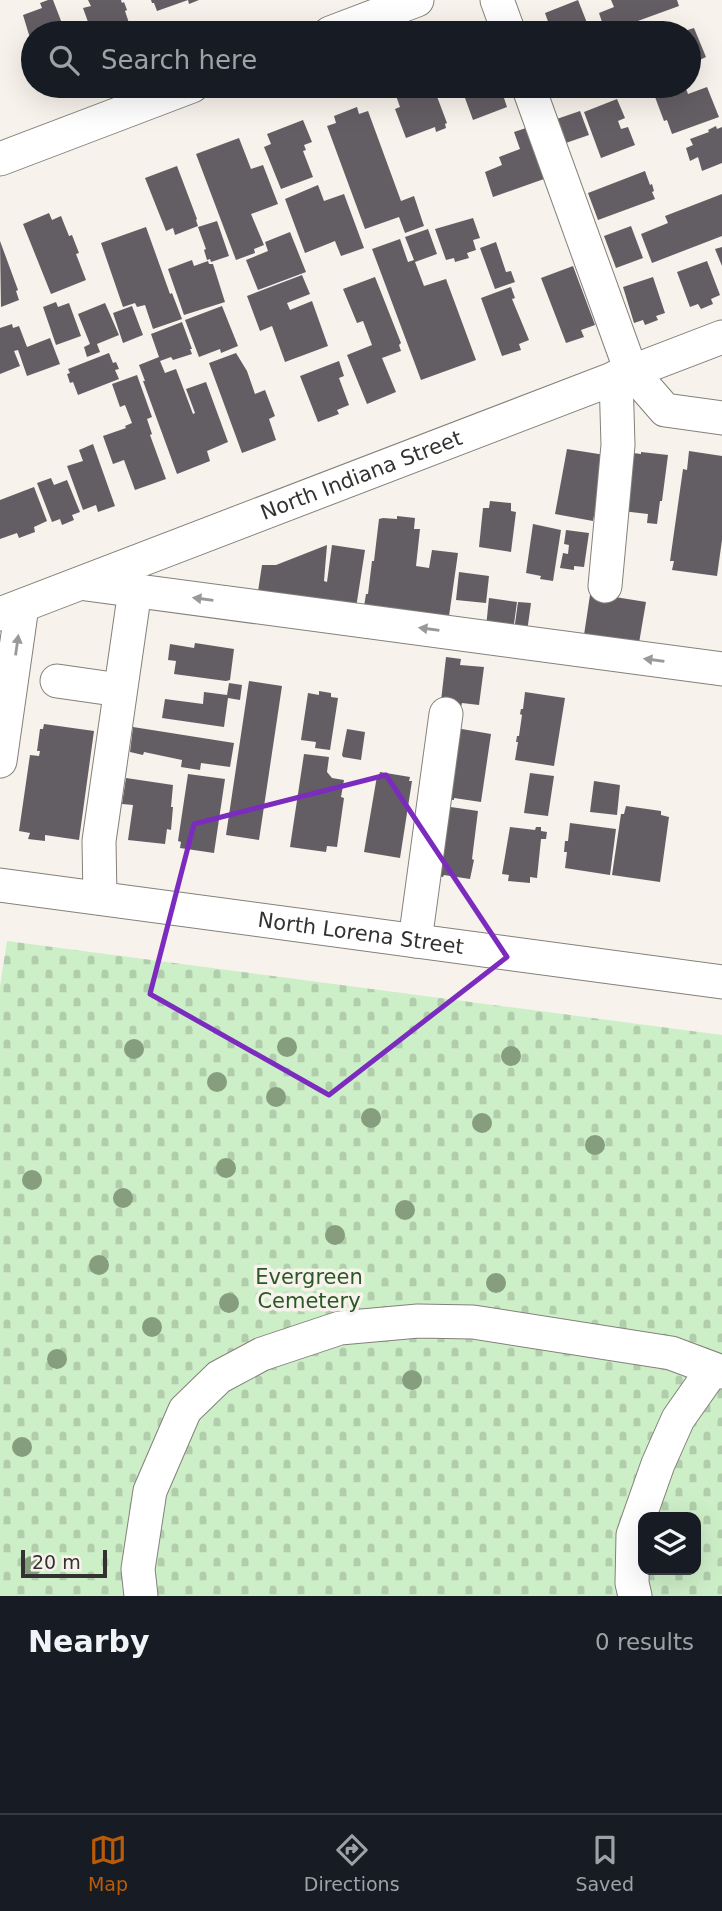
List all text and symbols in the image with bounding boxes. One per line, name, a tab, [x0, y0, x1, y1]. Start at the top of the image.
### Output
search box	[21, 21, 701, 98]
icon: search	[45, 41, 83, 79]
text: Search here	[101, 45, 257, 75]
street label: North Indiana Street	[257, 426, 465, 525]
one-way arrow	[192, 593, 214, 604]
one-way arrow	[418, 624, 440, 635]
one-way arrow	[11, 634, 22, 656]
one-way arrow	[643, 654, 665, 665]
street label: North Lorena Street	[256, 908, 465, 959]
park label: Evergreen Cemetery	[255, 1265, 363, 1313]
map controls	[638, 1512, 701, 1575]
button: layers	[638, 1512, 701, 1575]
scale bar	[21, 1547, 107, 1579]
text: 20 m	[32, 1551, 81, 1573]
text: Nearby	[28, 1624, 150, 1659]
text: 0 results	[595, 1629, 694, 1655]
tab: Map	[88, 1831, 128, 1895]
tab: Directions	[304, 1831, 400, 1895]
tab: Saved	[575, 1831, 634, 1895]

